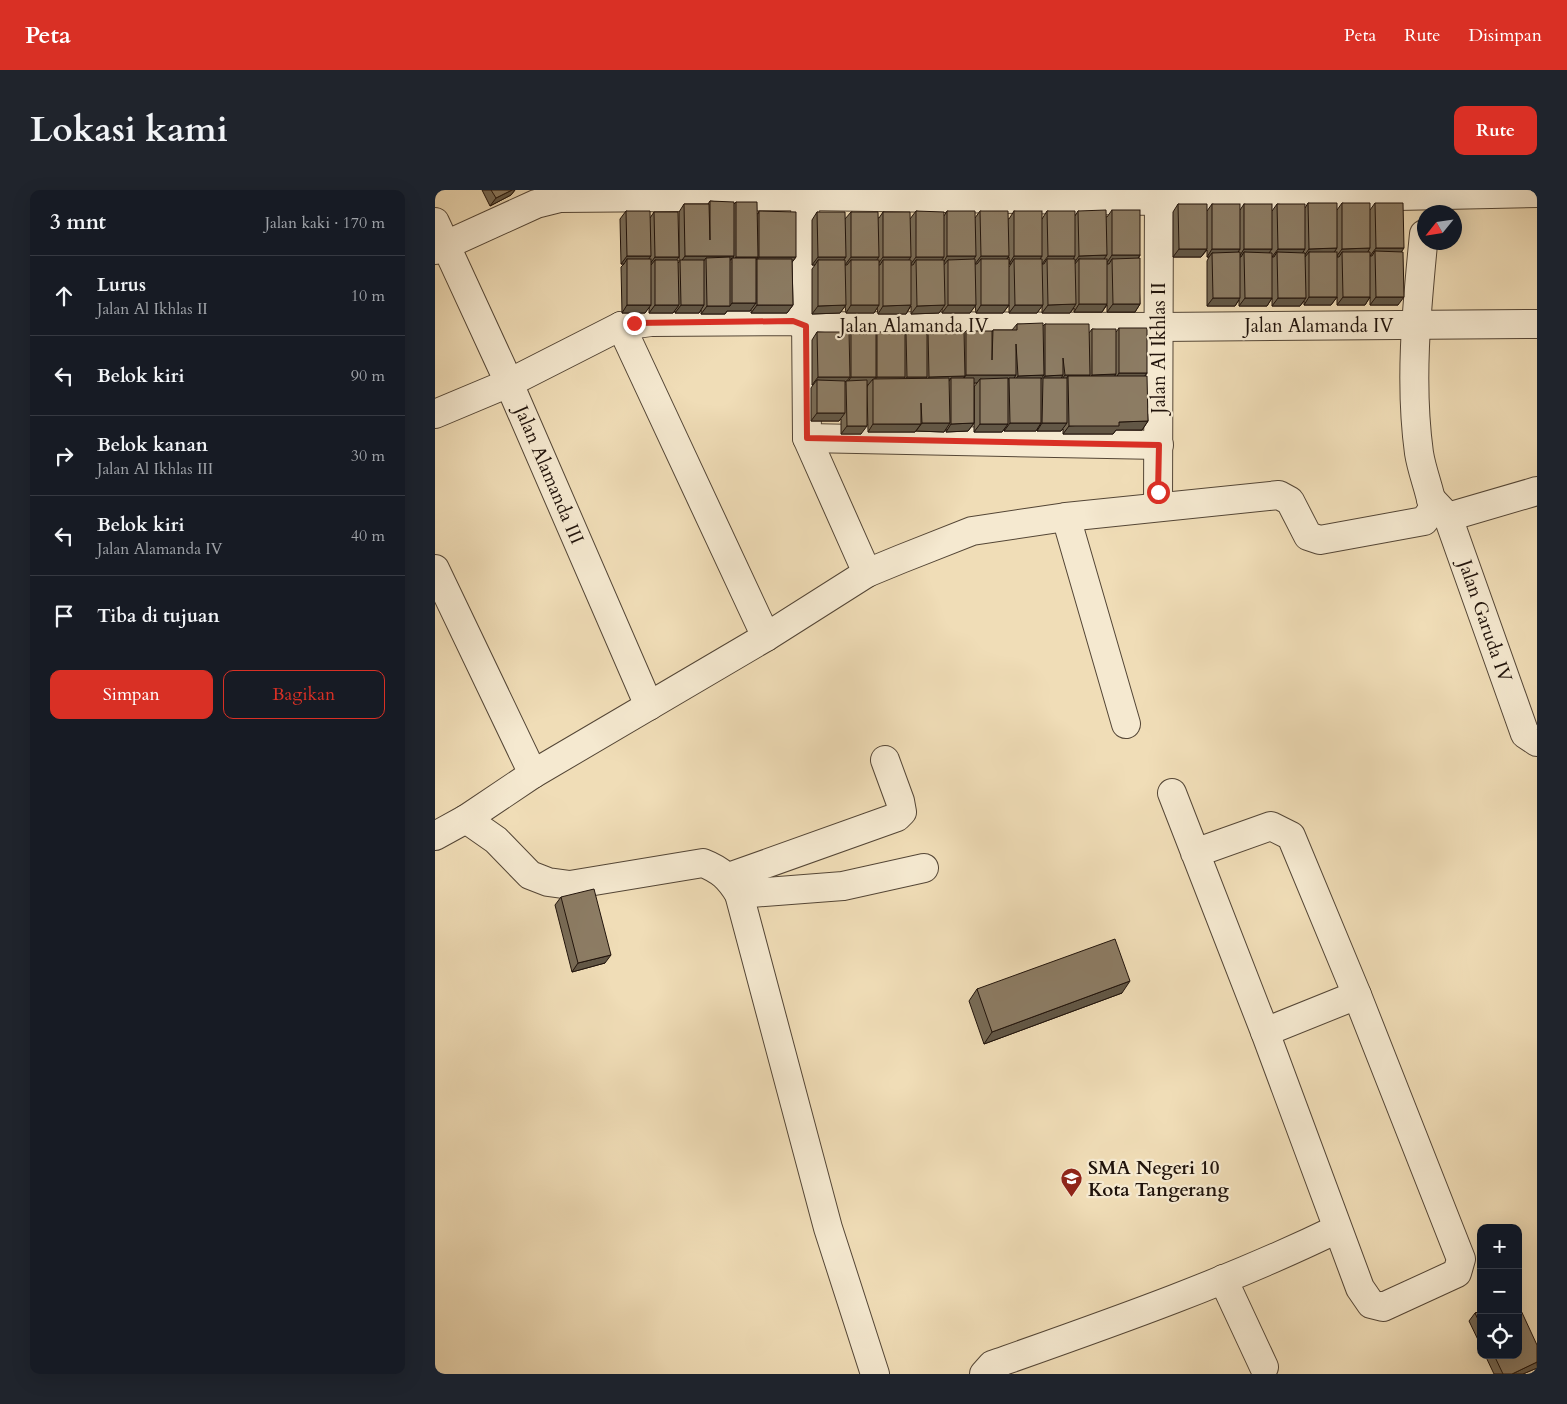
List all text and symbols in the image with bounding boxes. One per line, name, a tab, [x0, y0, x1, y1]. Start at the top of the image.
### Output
text: Peta	[25, 19, 71, 52]
text: Peta	[1344, 23, 1376, 48]
text: Rute	[1404, 23, 1440, 48]
text: Disimpan	[1468, 23, 1542, 48]
text: Lokasi kami	[30, 106, 228, 154]
button: Rute	[1454, 106, 1537, 155]
north arrow	[1417, 205, 1462, 250]
text: 3 mnt	[50, 208, 106, 237]
text: Jalan kaki · 170 m	[265, 212, 385, 234]
text: Lurus	[97, 272, 146, 298]
icon: ahead	[50, 282, 78, 310]
street label: Jalan Al Ikhlas II	[1146, 282, 1172, 417]
text: 10 m	[351, 285, 385, 307]
text: Jalan Al Ikhlas II	[97, 298, 208, 320]
route end	[623, 312, 646, 335]
street label: Jalan Alamanda IV	[836, 313, 989, 339]
street label: Jalan Alamanda IV	[1241, 313, 1394, 339]
icon: left	[50, 362, 78, 390]
text: Belok kiri	[97, 363, 184, 389]
text: 90 m	[351, 365, 385, 387]
street label: Jalan Alamanda III	[507, 399, 590, 548]
text: Belok kanan	[97, 432, 208, 458]
icon: right	[50, 442, 78, 470]
text: 30 m	[351, 445, 385, 467]
text: Jalan Al Ikhlas III	[97, 458, 213, 480]
route start	[1147, 481, 1170, 504]
text: Belok kiri	[97, 512, 184, 538]
icon: left	[50, 522, 78, 550]
text: 40 m	[351, 525, 385, 547]
text: Jalan Alamanda IV	[97, 538, 223, 560]
street label: Jalan Garuda IV	[1451, 553, 1518, 686]
icon: arrive	[50, 602, 78, 630]
text: Tiba di tujuan	[97, 603, 220, 629]
button: Simpan	[50, 670, 213, 719]
button: Bagikan	[223, 670, 385, 719]
place label: SMA Negeri 10 Kota Tangerang	[1088, 1155, 1229, 1203]
school or university icon: SMA Negeri 10 Kota Tangerang	[1060, 1167, 1084, 1198]
map controls	[1477, 1224, 1522, 1359]
button: +	[1477, 1224, 1522, 1269]
button: −	[1477, 1269, 1522, 1314]
button: locate	[1477, 1314, 1522, 1359]

